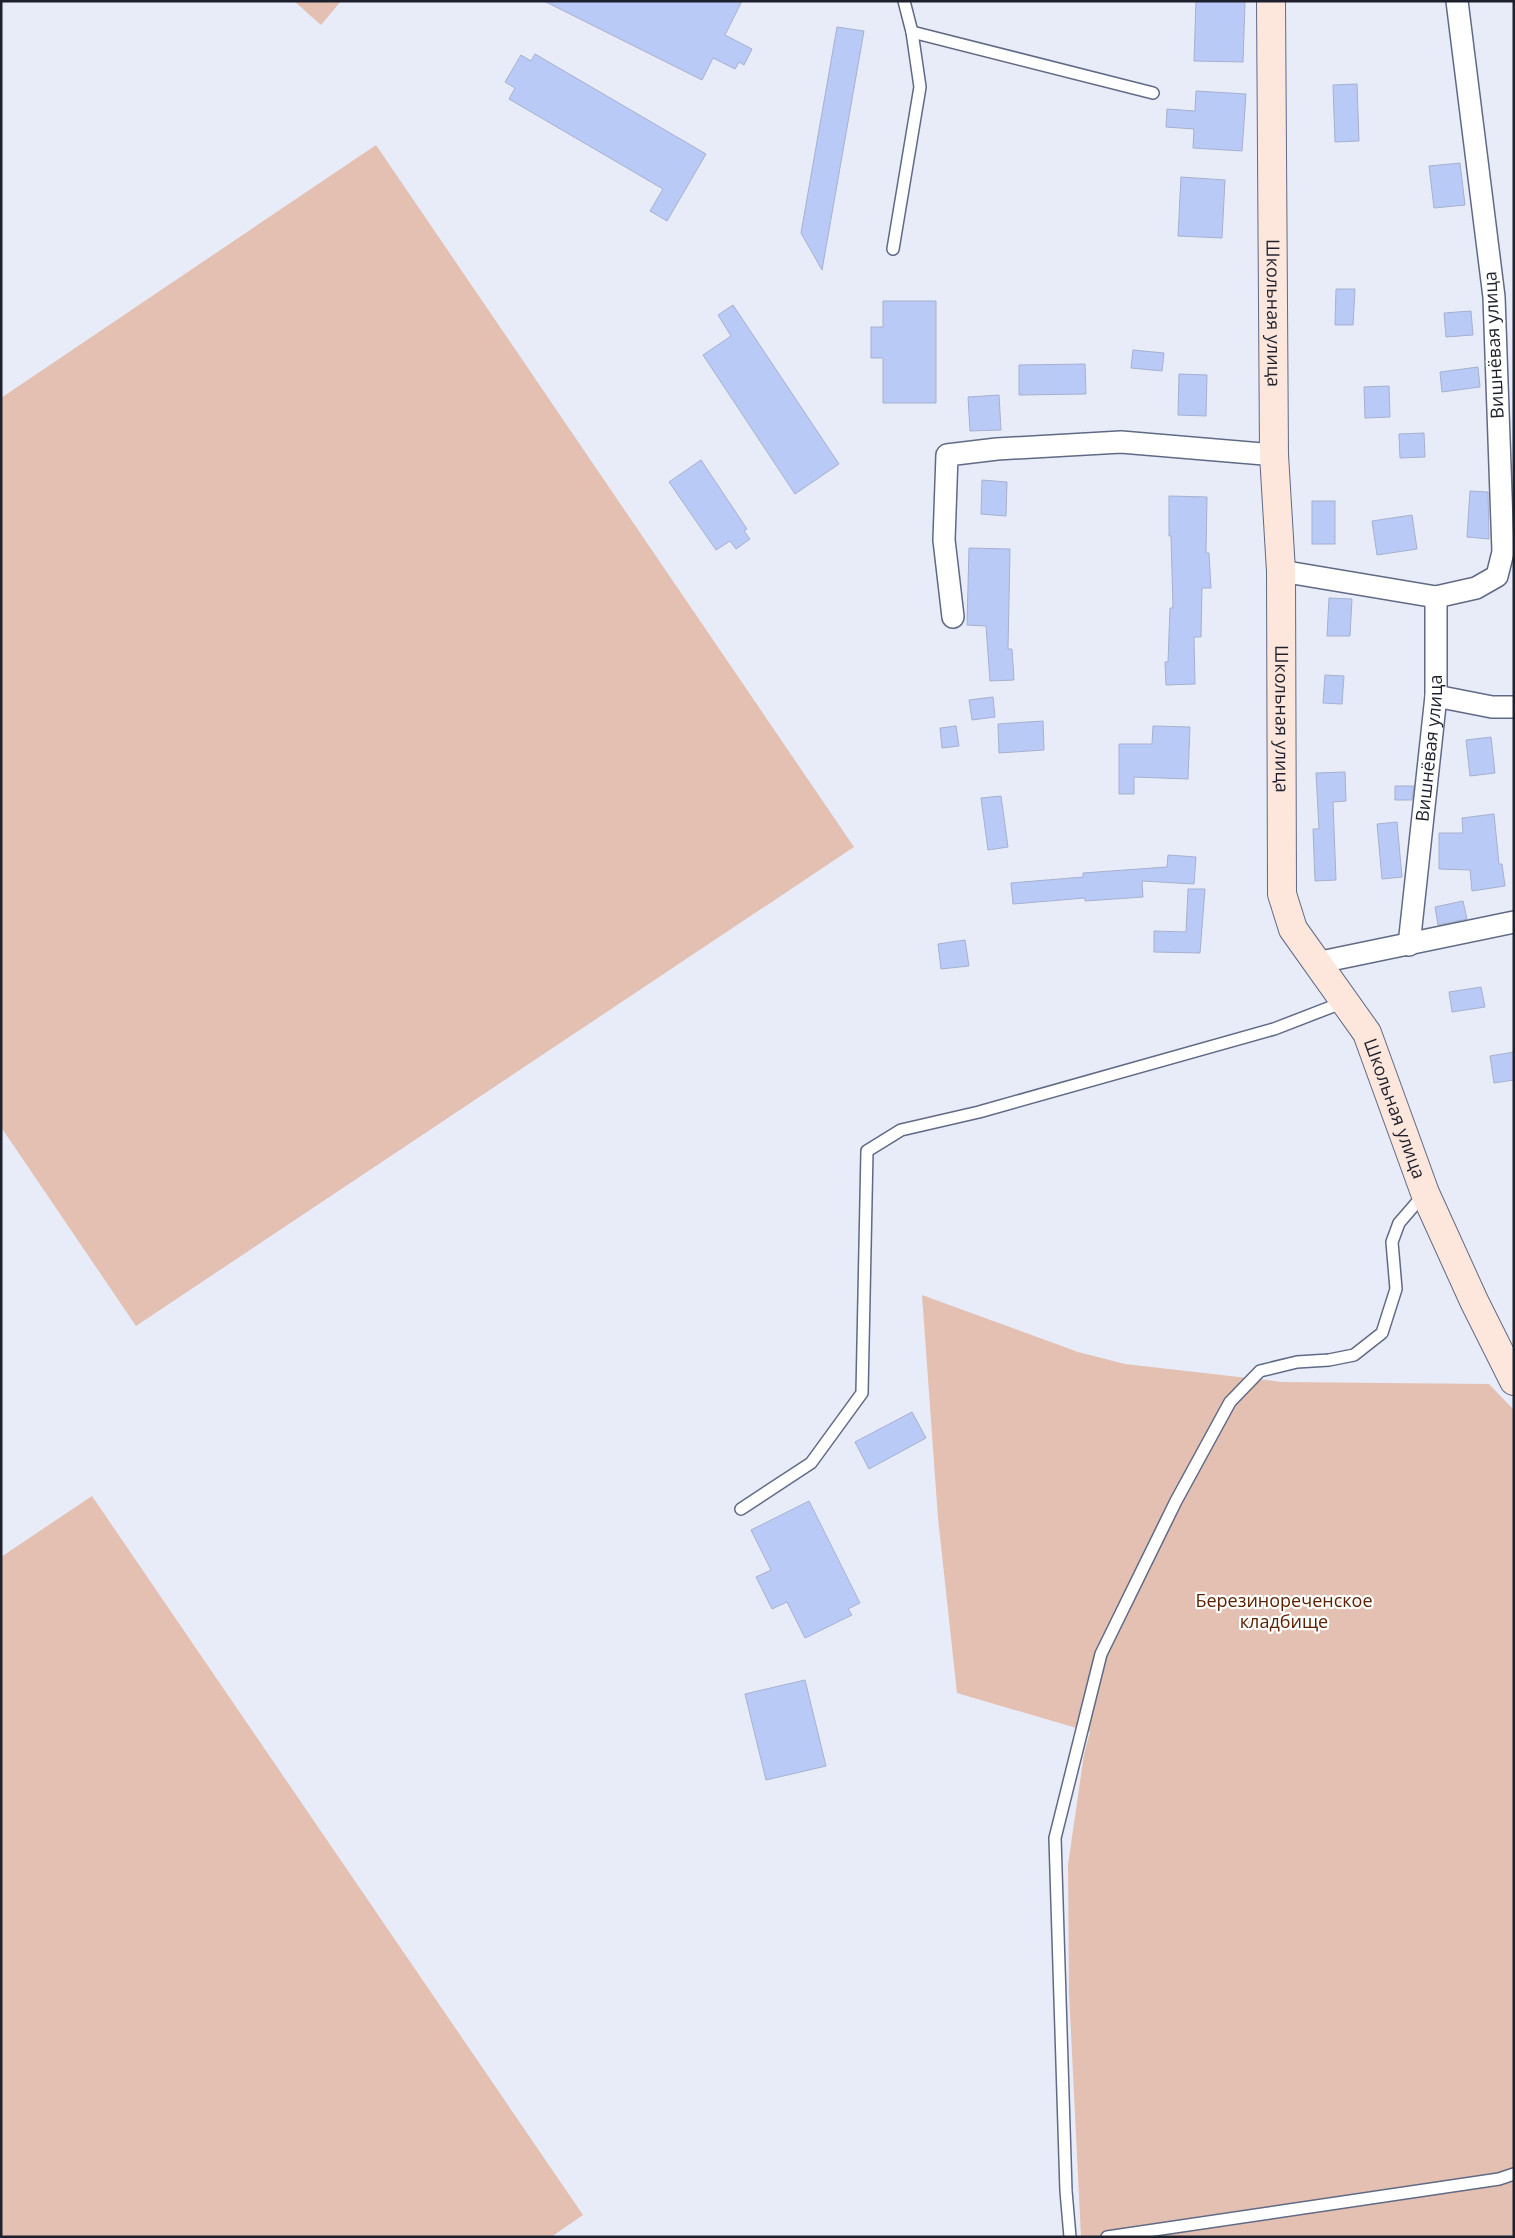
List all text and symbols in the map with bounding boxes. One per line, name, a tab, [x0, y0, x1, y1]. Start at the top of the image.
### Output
street label: Школьная улица	[1262, 239, 1287, 387]
street label: Вишнёвая улица	[1477, 271, 1509, 419]
street label: Школьная улица	[1270, 645, 1295, 793]
street label: Вишнёвая улица	[1409, 675, 1447, 823]
street label: Школьная улица	[1359, 1035, 1432, 1182]
park label: Березинореченское кладбище	[1195, 1588, 1373, 1633]

